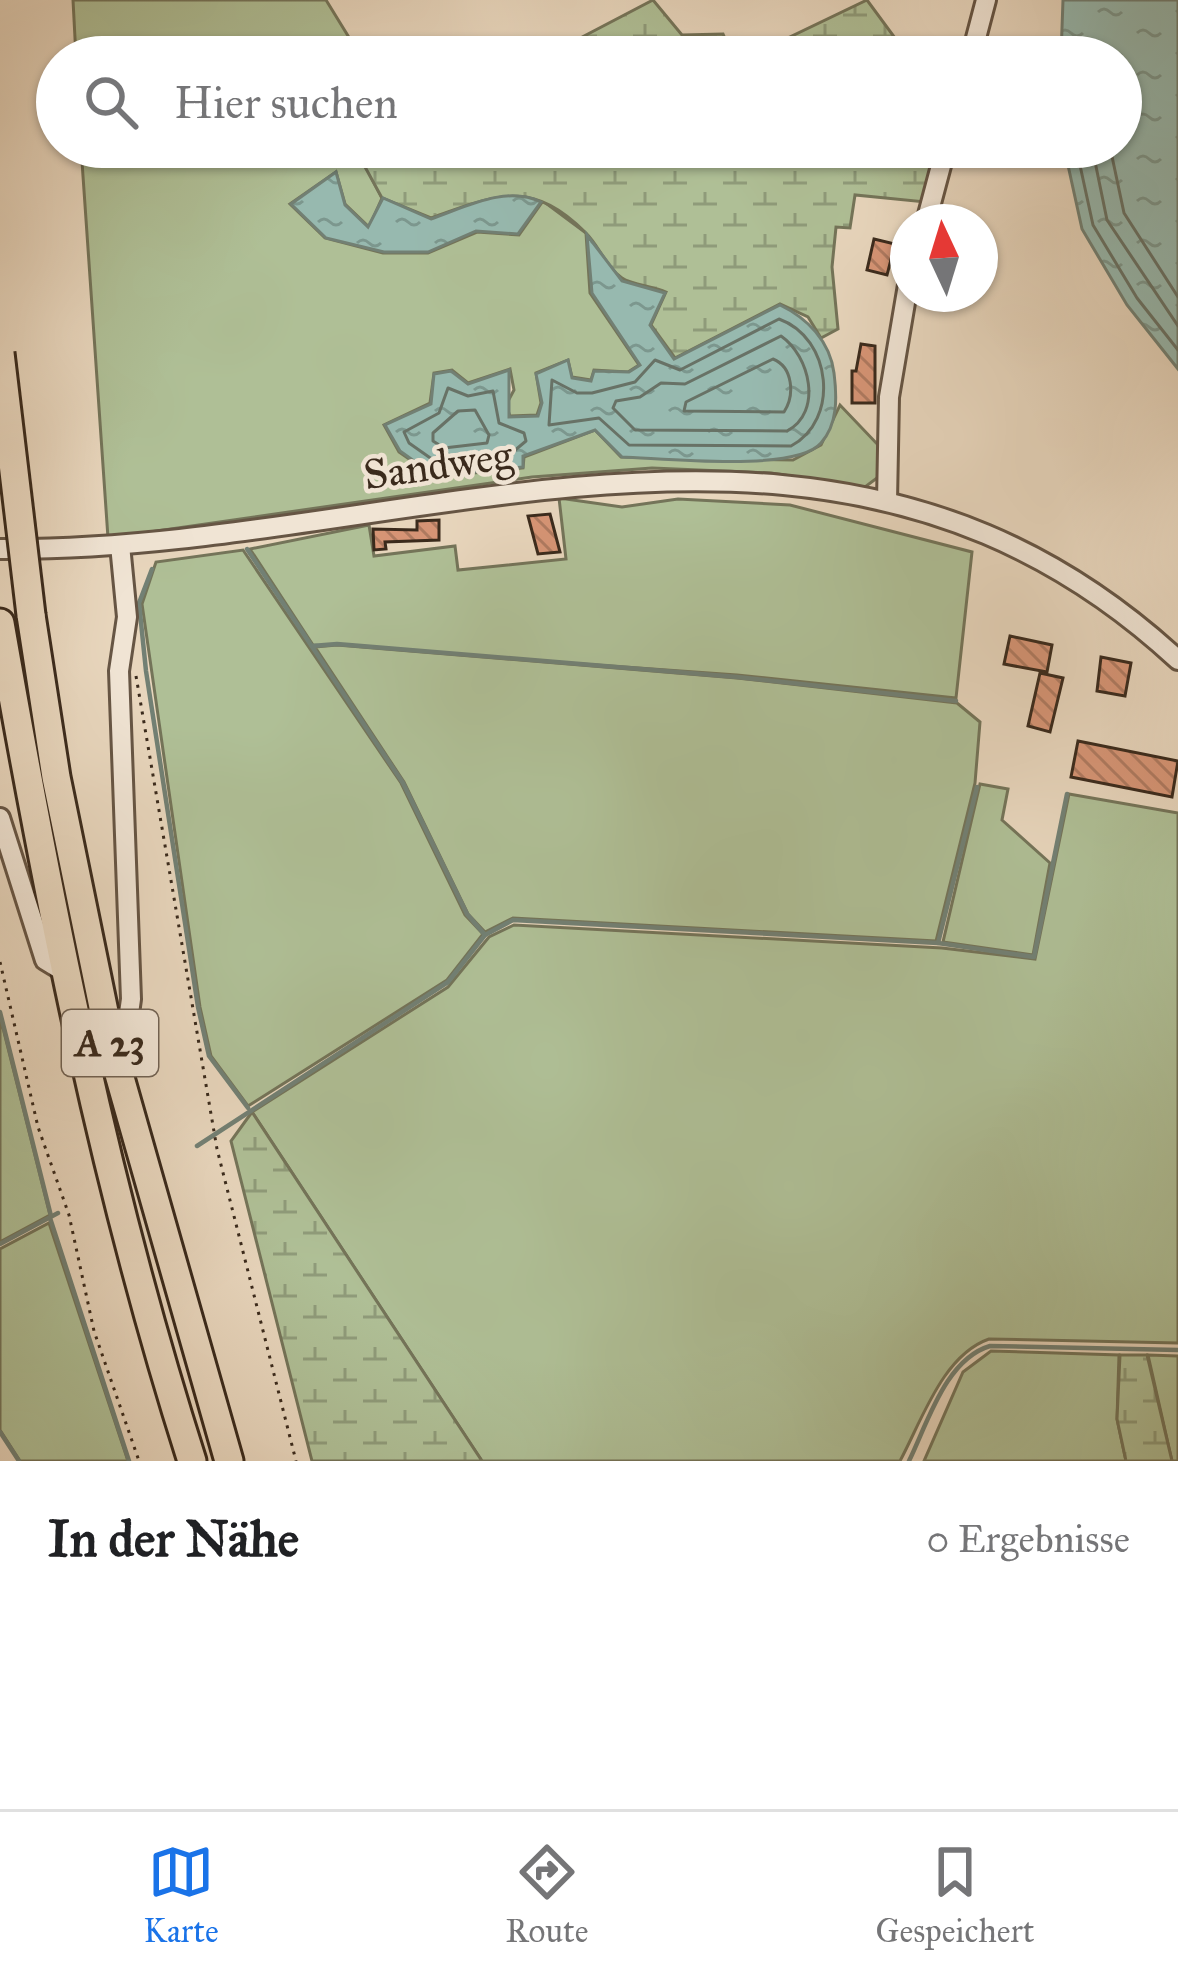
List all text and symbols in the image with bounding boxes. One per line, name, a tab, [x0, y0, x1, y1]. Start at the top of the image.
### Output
search box	[36, 36, 1142, 168]
icon: search	[78, 69, 144, 135]
text: Hier suchen	[174, 75, 398, 130]
north arrow	[890, 204, 998, 312]
street label: Sandweg	[360, 429, 516, 501]
road number: A 23	[62, 1010, 158, 1076]
text: In der Nähe	[48, 1508, 299, 1570]
text: 0 Ergebnisse	[927, 1515, 1130, 1563]
tab: Karte	[143, 1839, 219, 1951]
tab: Route	[506, 1839, 588, 1951]
tab: Gespeichert	[875, 1839, 1034, 1951]

